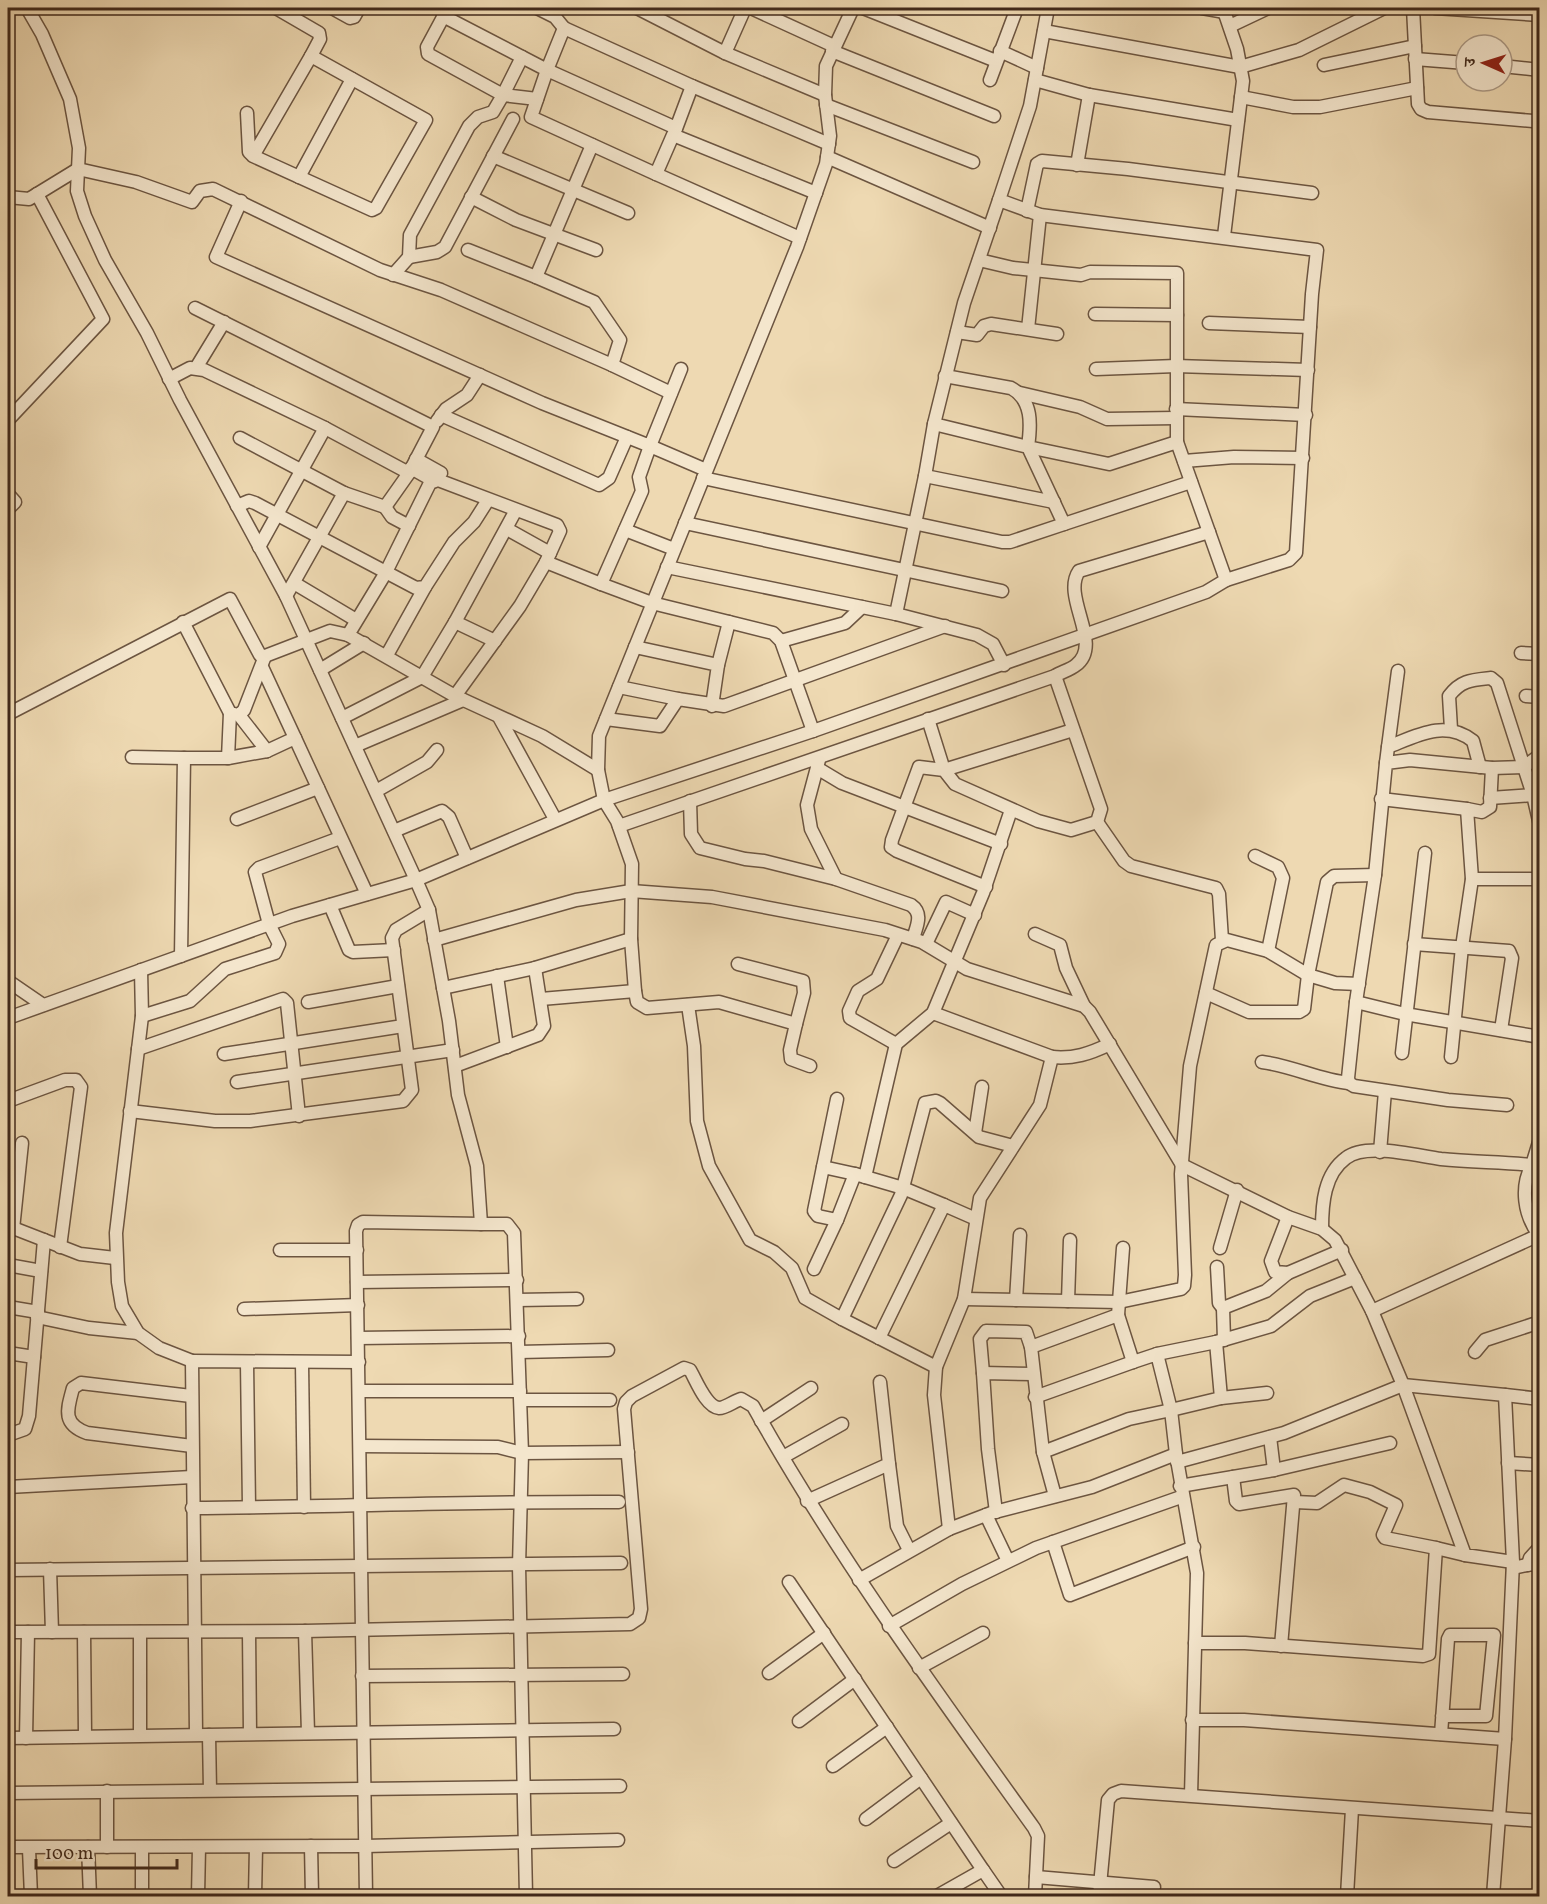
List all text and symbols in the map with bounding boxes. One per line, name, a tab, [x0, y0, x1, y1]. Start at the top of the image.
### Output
north arrow	[1454, 33, 1514, 93]
text: उ	[1460, 56, 1482, 68]
scale bar	[36, 1832, 177, 1870]
text: 100 m	[45, 1842, 94, 1867]

